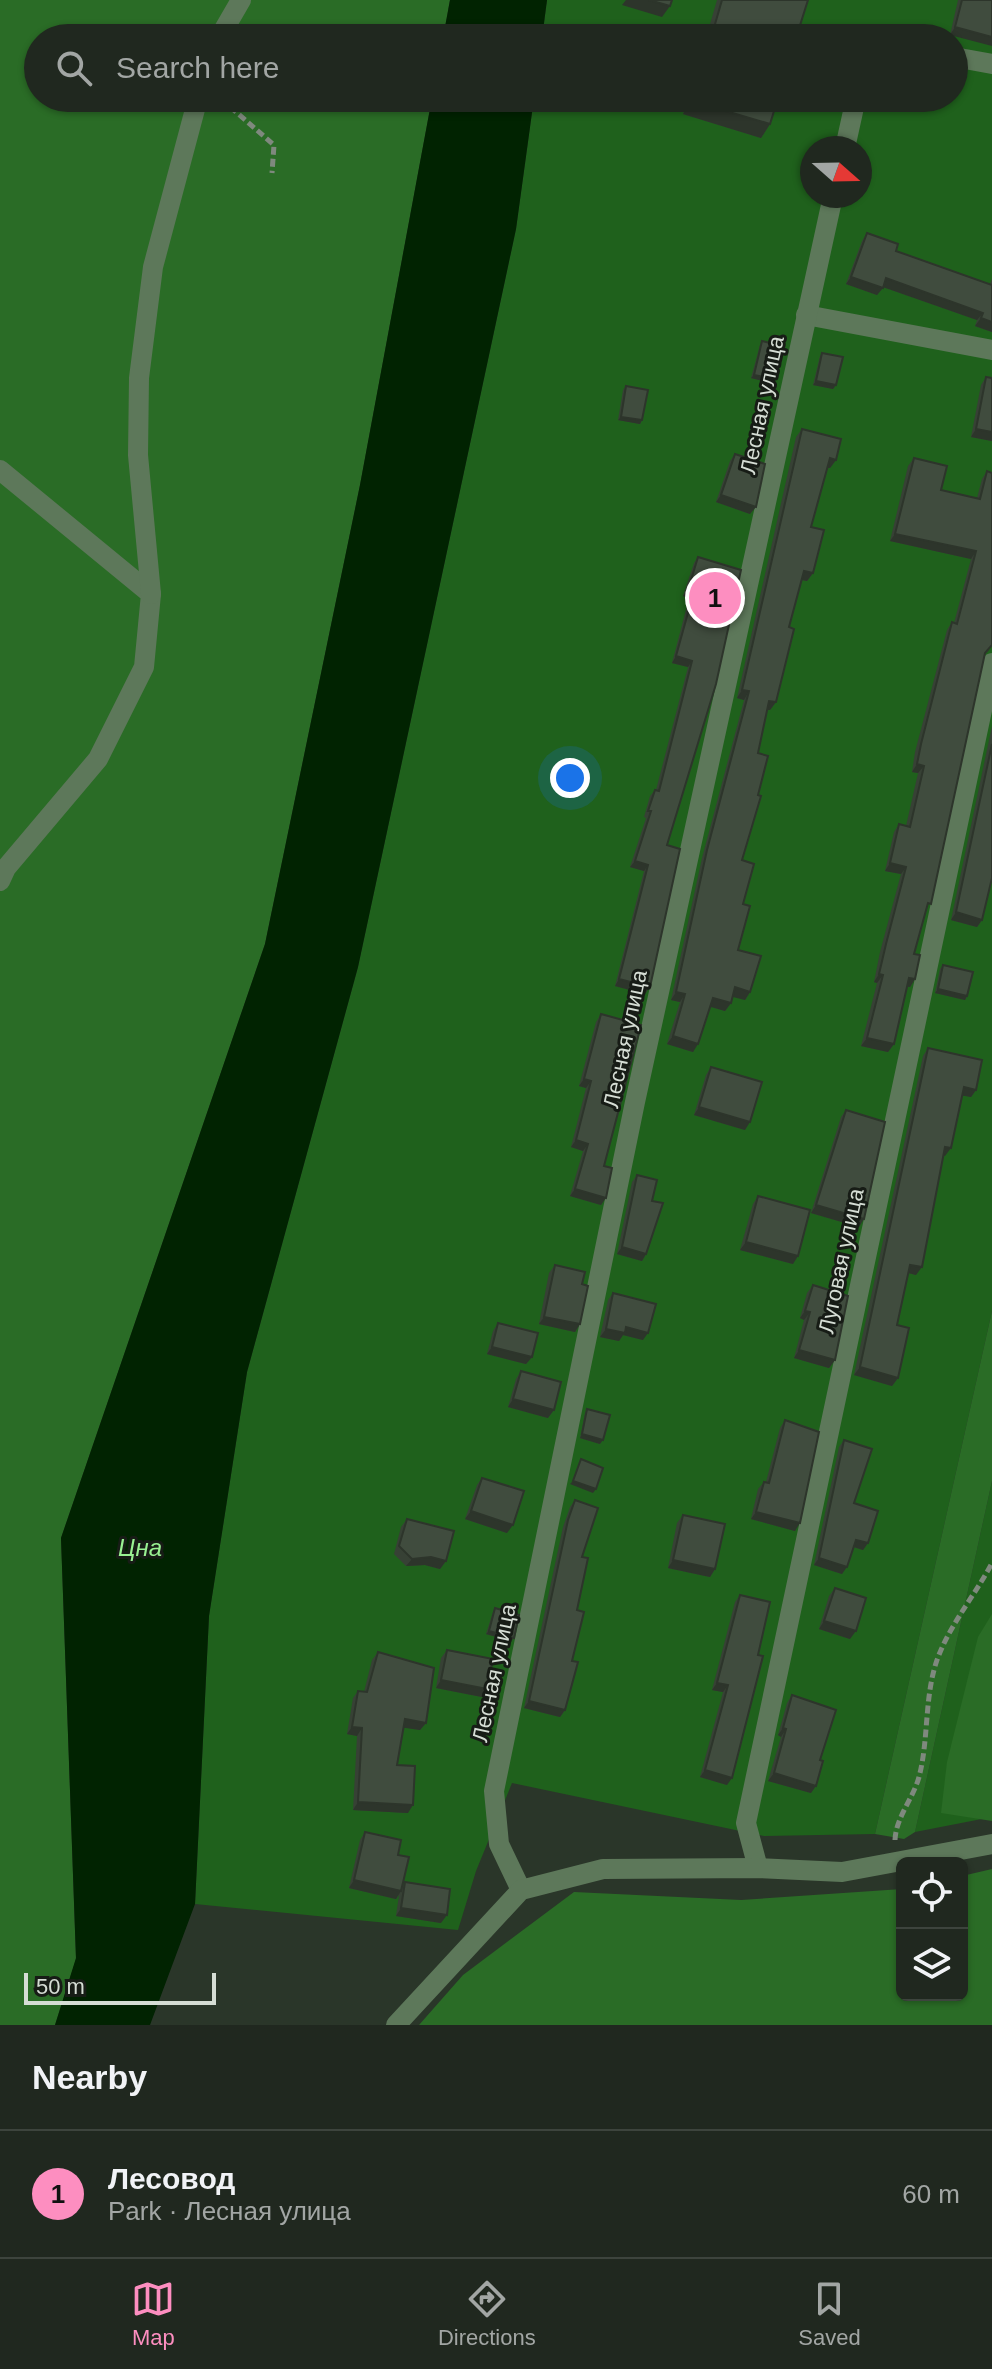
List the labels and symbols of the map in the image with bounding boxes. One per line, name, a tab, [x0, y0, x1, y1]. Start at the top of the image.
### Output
north arrow	[800, 136, 872, 208]
street label: Лесная улица	[735, 333, 789, 476]
pin: 1	[689, 568, 741, 628]
your location	[550, 758, 590, 798]
street label: Лесная улица	[598, 967, 652, 1110]
street label: Луговая улица	[813, 1185, 869, 1336]
water label: Цна	[118, 1534, 162, 1561]
street label: Лесная улица	[467, 1601, 521, 1744]
scale bar	[24, 1969, 216, 2005]

